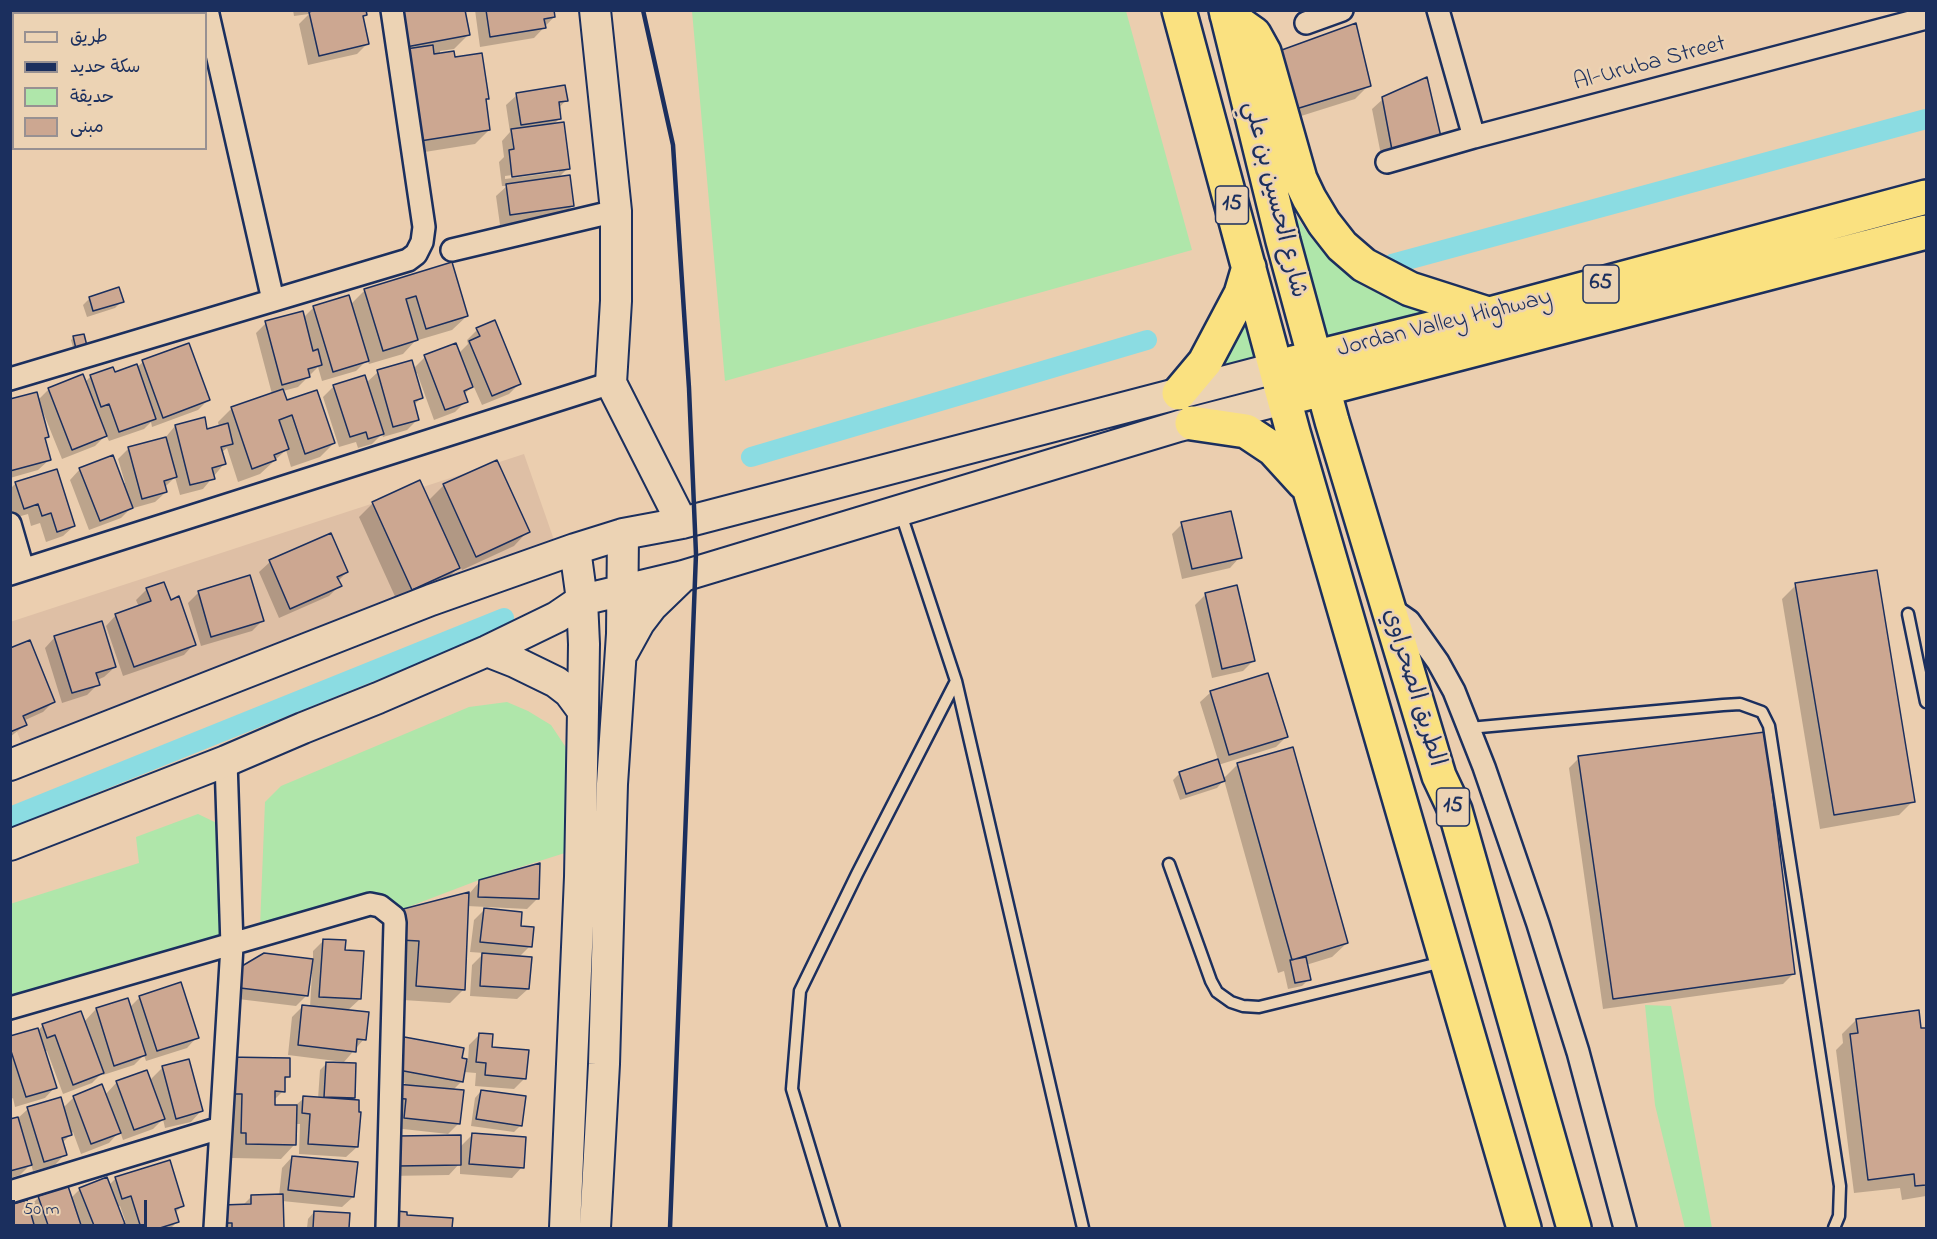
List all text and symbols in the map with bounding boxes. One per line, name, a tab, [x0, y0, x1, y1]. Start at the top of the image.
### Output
legend	[12, 12, 207, 150]
text: طريق	[70, 25, 108, 51]
street label: Al-Uruba Street	[1571, 31, 1729, 99]
text: سكة حديد	[70, 55, 140, 81]
text: حديقة	[70, 85, 114, 111]
street label: شارع الحسين بن علي	[1235, 99, 1311, 301]
text: مبنى	[70, 115, 104, 141]
road number: 15	[1216, 186, 1248, 224]
road number: 65	[1583, 265, 1619, 303]
street label: Jordan Valley Highway	[1335, 284, 1555, 366]
street label: الطريق الصحراوي	[1374, 606, 1450, 770]
road number: 15	[1436, 788, 1470, 826]
scale bar	[15, 1188, 150, 1226]
text: 50 m	[23, 1197, 60, 1223]

